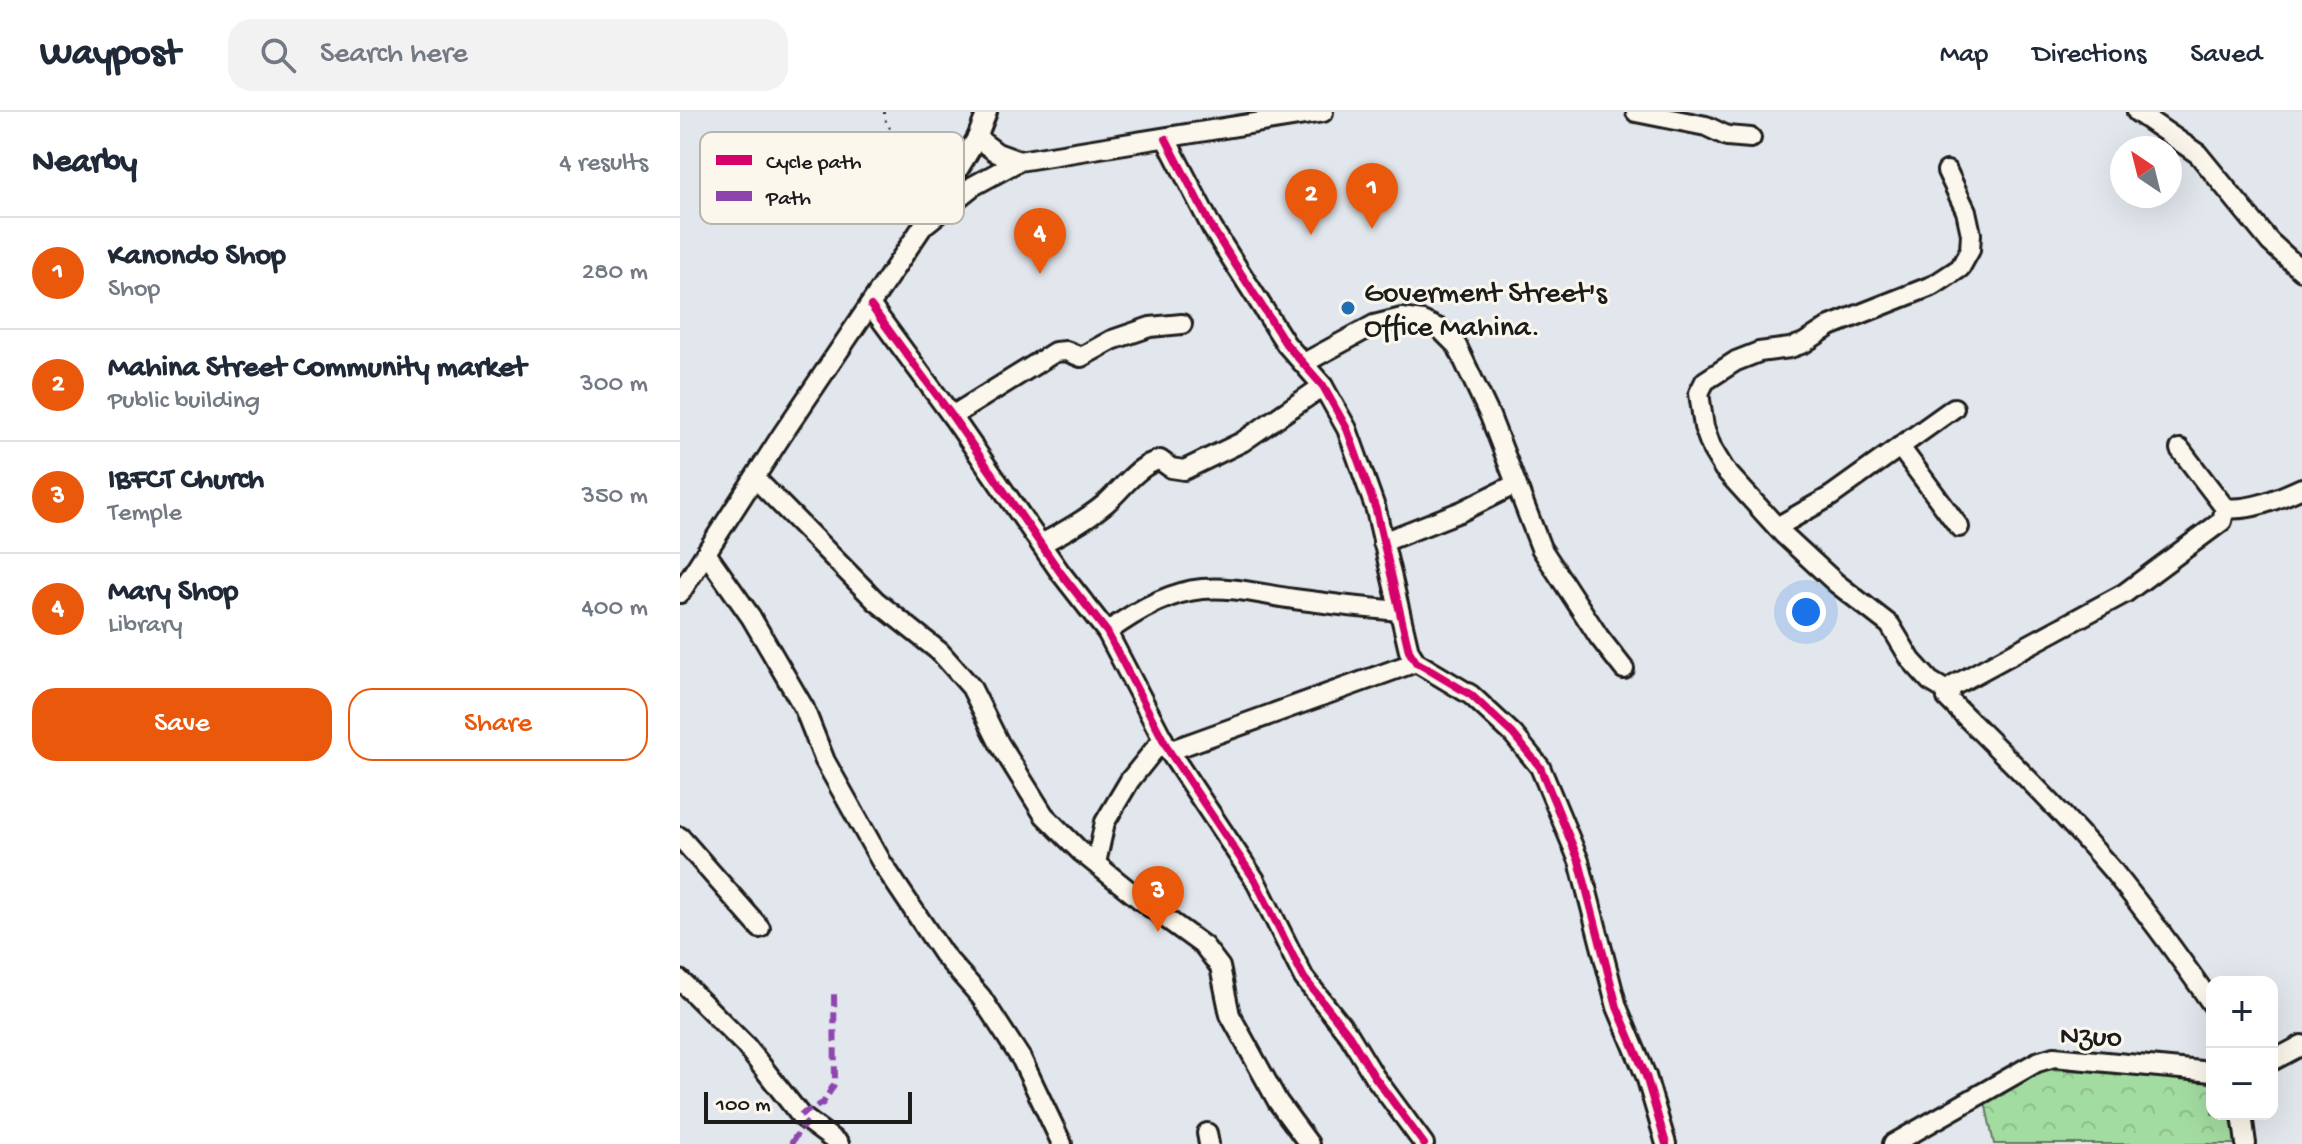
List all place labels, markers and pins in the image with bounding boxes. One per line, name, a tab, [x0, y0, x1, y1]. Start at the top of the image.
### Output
pin: 1	[1346, 163, 1398, 229]
pin: 2	[1285, 169, 1337, 235]
pin: 4	[1014, 208, 1066, 274]
place label: Goverment Street's Office Mahina.	[1364, 278, 1608, 347]
marker: Goverment Street's Office Mahina.	[1339, 299, 1357, 317]
pin: 3	[1132, 866, 1184, 932]

